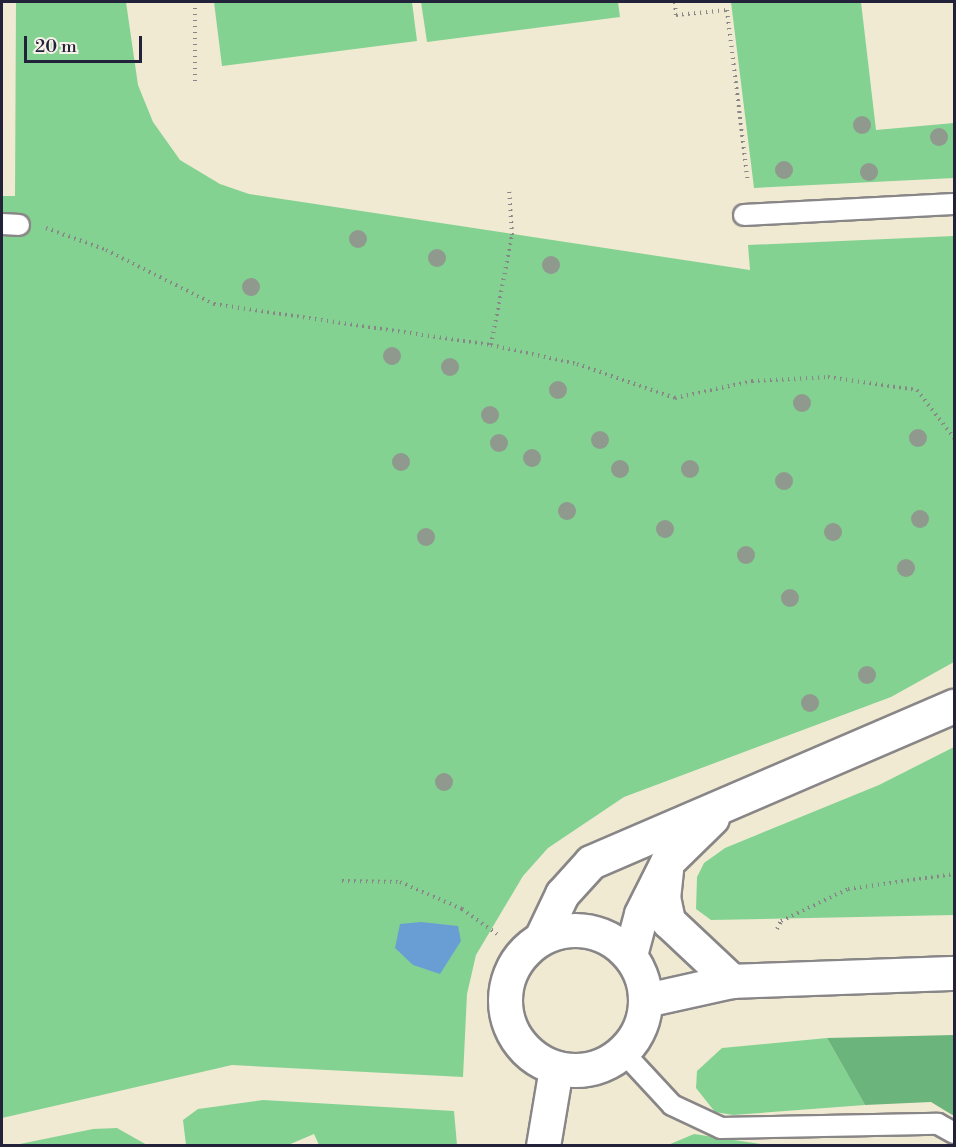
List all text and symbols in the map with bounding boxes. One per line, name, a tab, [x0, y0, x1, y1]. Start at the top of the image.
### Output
scale bar	[27, 24, 146, 62]
text: 20 m	[35, 35, 77, 58]

